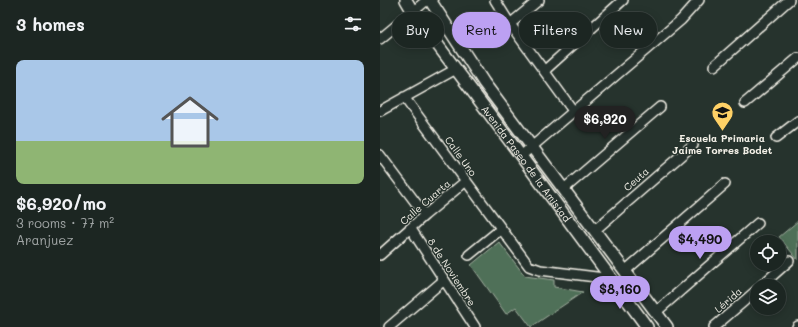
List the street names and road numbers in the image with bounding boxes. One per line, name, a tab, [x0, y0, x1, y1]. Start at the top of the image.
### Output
street label: Avenida Paseo de la Amistad	[478, 102, 574, 225]
street label: Calle Uno	[442, 133, 480, 179]
street label: Ceuta	[620, 164, 652, 194]
street label: Calle Cuarta	[397, 176, 453, 228]
street label: 8 de Noviembre	[425, 235, 479, 309]
street label: Lérida	[711, 284, 745, 316]

